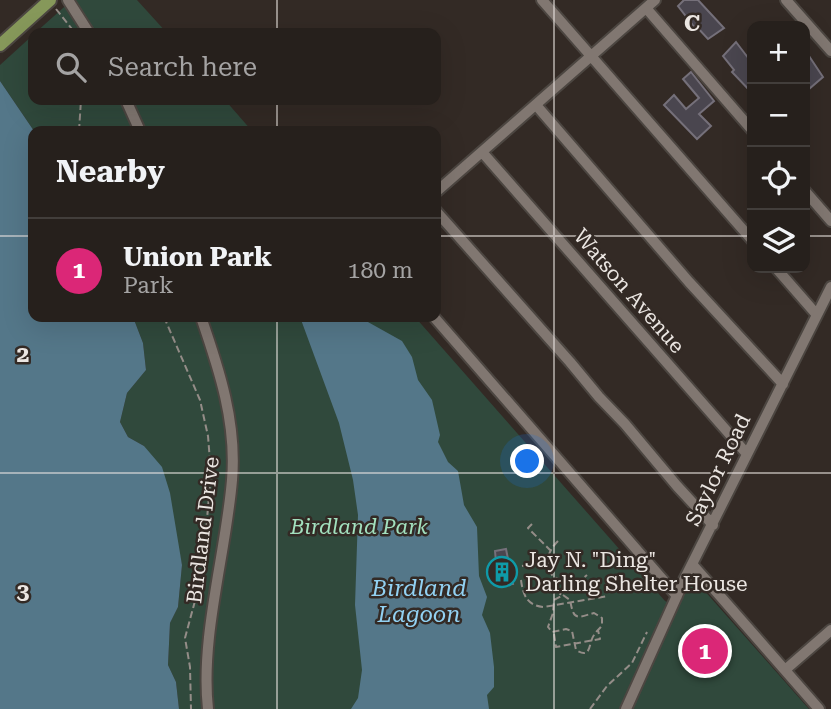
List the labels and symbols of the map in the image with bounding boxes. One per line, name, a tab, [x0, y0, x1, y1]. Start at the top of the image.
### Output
text: C	[684, 10, 700, 37]
street label: Watson Avenue	[569, 224, 689, 358]
text: 2	[17, 341, 29, 368]
street label: Saylor Road	[681, 410, 756, 530]
your location	[510, 444, 544, 478]
street label: Birdland Drive	[182, 455, 224, 605]
park label: Birdland Park	[289, 515, 428, 539]
place label: Jay N. "Ding" Darling Shelter House	[525, 548, 747, 596]
building icon: Jay N. "Ding" Darling Shelter House	[485, 555, 519, 589]
water label: Birdland Lagoon	[370, 575, 467, 628]
text: 3	[17, 578, 30, 605]
pin: 1	[682, 625, 728, 677]

